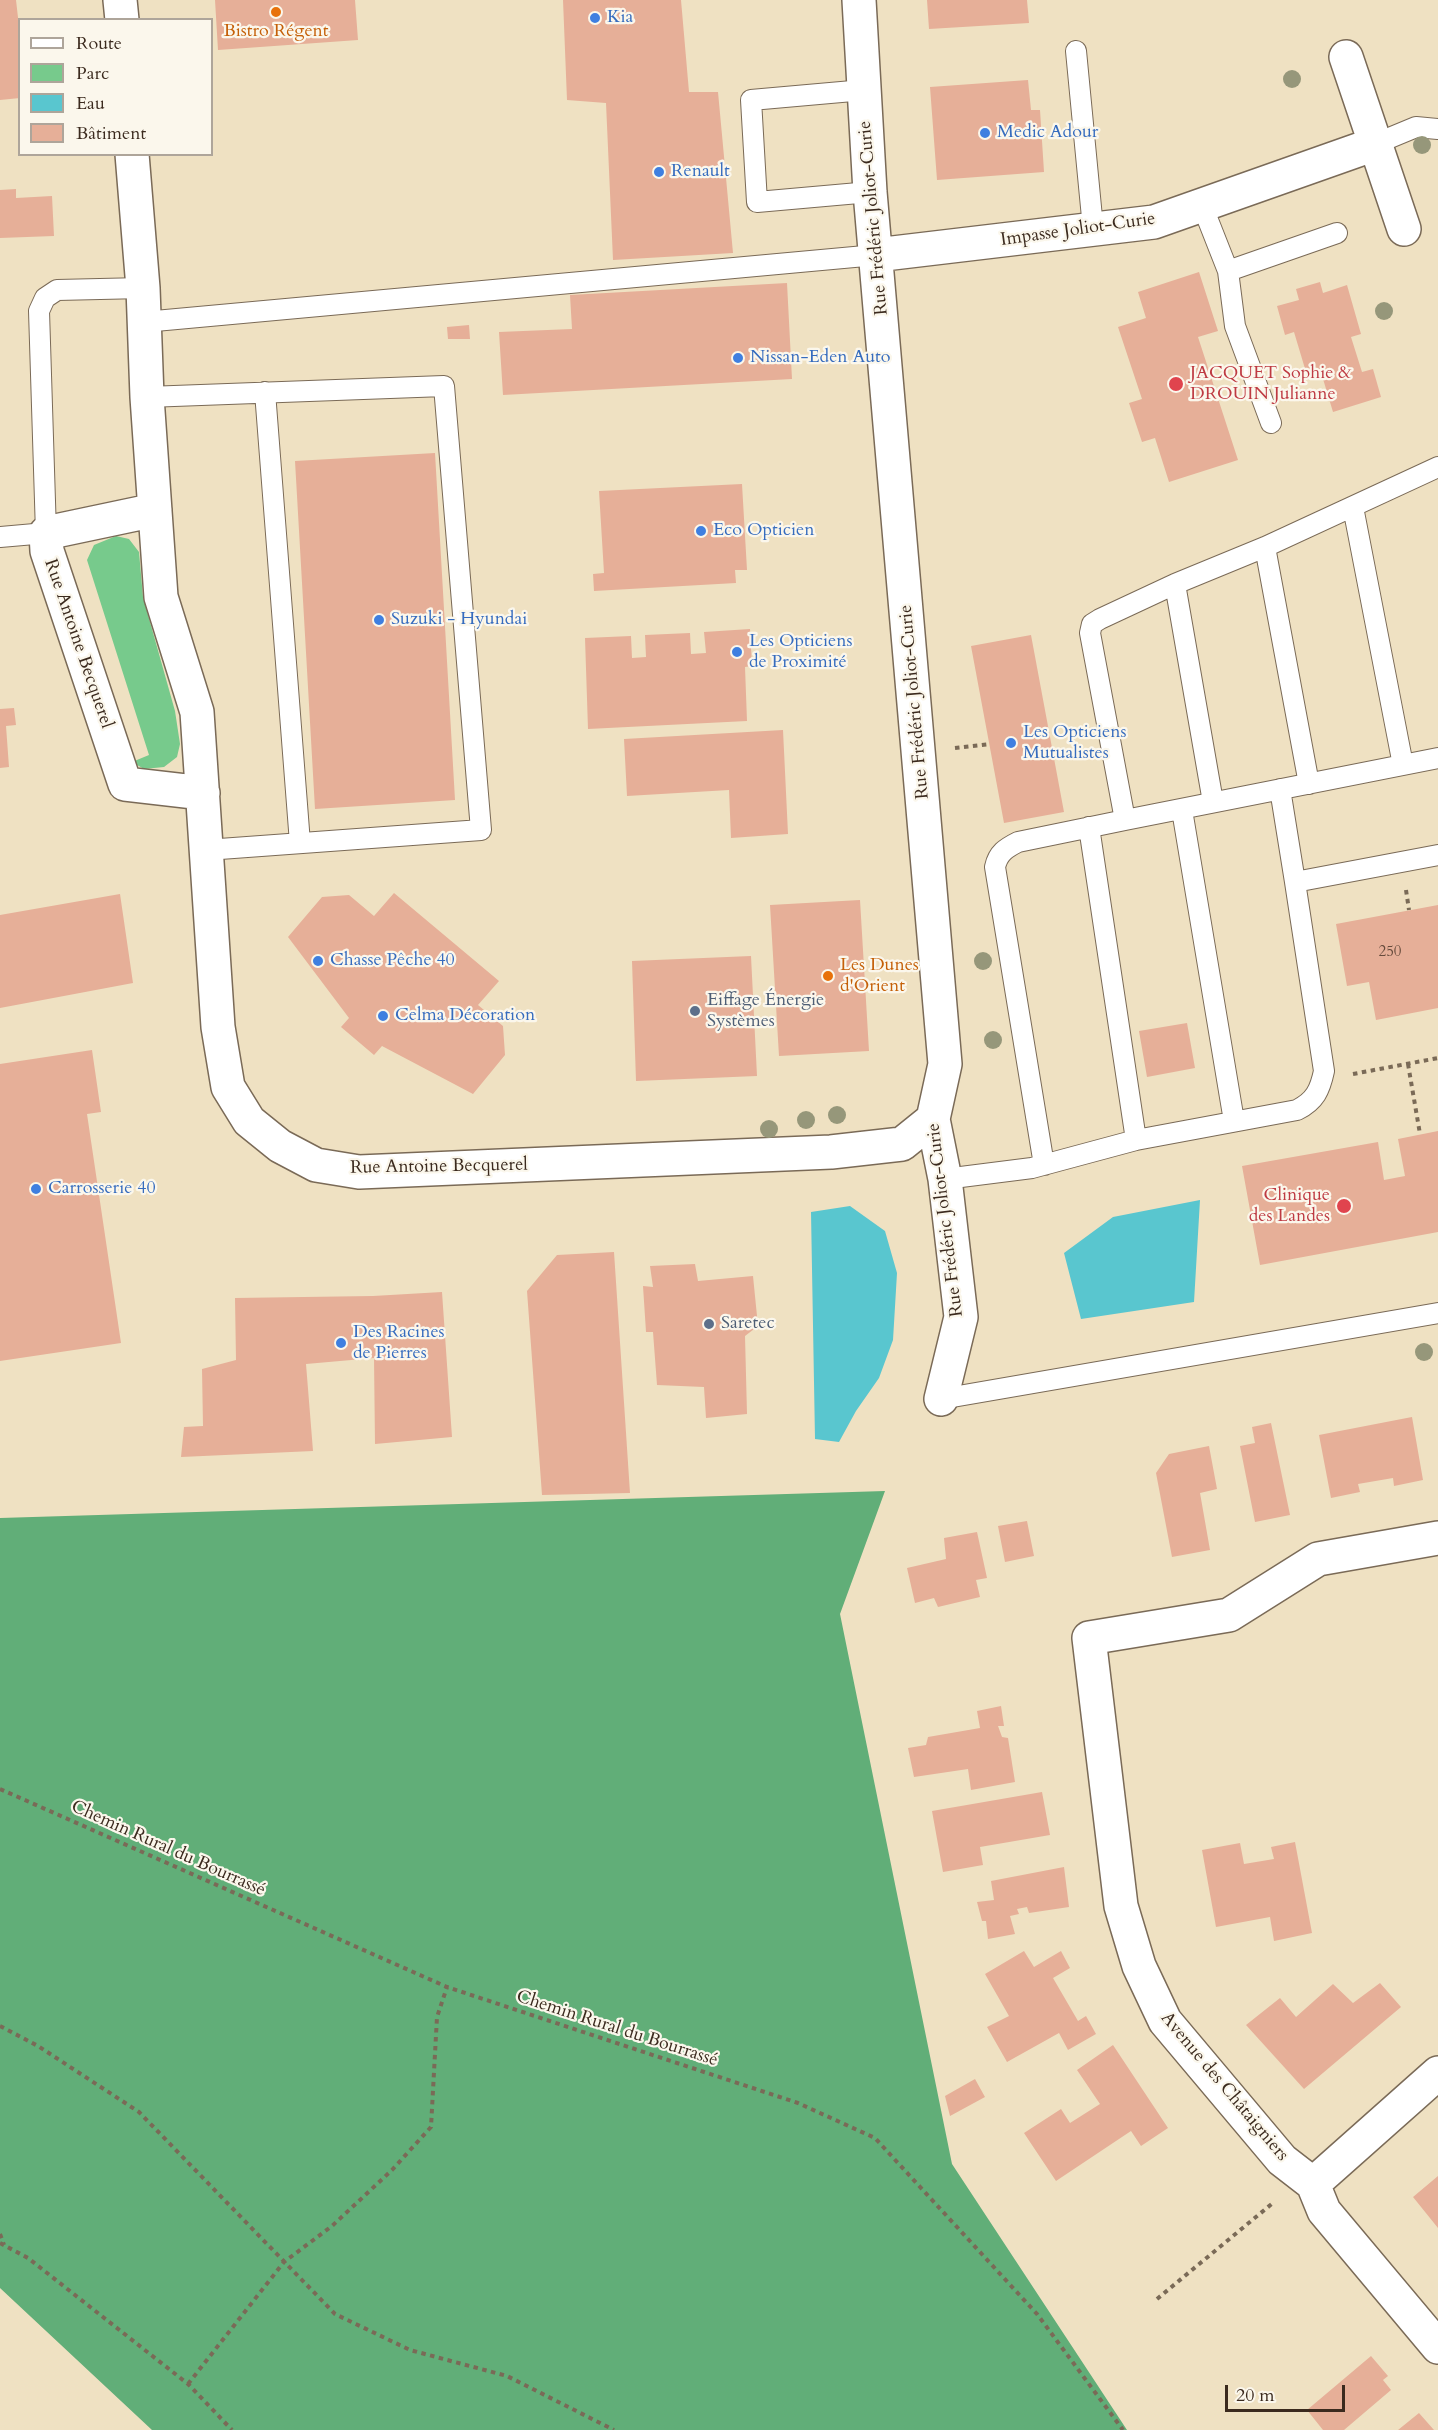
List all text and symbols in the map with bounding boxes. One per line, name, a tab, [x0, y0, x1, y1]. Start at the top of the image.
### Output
marker: Bistro Régent	[269, 5, 283, 19]
place label: Kia	[607, 7, 633, 29]
marker: Kia	[588, 11, 602, 25]
legend	[18, 18, 213, 156]
place label: Bistro Régent	[224, 21, 328, 43]
text: Route	[76, 31, 122, 56]
text: Parc	[76, 61, 109, 86]
text: Eau	[76, 91, 105, 116]
street label: Rue Frédéric Joliot-Curie	[855, 120, 893, 316]
text: Bâtiment	[76, 121, 146, 146]
place label: Medic Adour	[997, 122, 1098, 144]
marker: Medic Adour	[978, 126, 992, 140]
place label: Renault	[671, 161, 730, 183]
marker: Renault	[652, 165, 666, 179]
street label: Impasse Joliot-Curie	[999, 208, 1157, 252]
place label: Nissan-Eden Auto	[750, 347, 891, 369]
marker: Nissan-Eden Auto	[731, 351, 745, 365]
place label: JACQUET Sophie & DROUIN Julianne	[1190, 363, 1352, 406]
marker: JACQUET Sophie & DROUIN Julianne	[1167, 375, 1185, 393]
place label: Eco Opticien	[713, 520, 814, 542]
marker: Eco Opticien	[694, 524, 708, 538]
street label: Rue Antoine Becquerel	[39, 556, 117, 732]
street label: Rue Frédéric Joliot-Curie	[896, 604, 934, 800]
place label: Suzuki - Hyundai	[391, 609, 527, 631]
marker: Suzuki - Hyundai	[372, 613, 386, 627]
place label: Les Opticiens de Proximité	[749, 631, 852, 674]
marker: Les Opticiens de Proximité	[730, 645, 744, 659]
place label: Les Opticiens Mutualistes	[1023, 722, 1126, 764]
marker: Les Opticiens Mutualistes	[1004, 736, 1018, 750]
house number: 250	[1378, 944, 1402, 962]
place label: Chasse Pêche 40	[330, 950, 455, 972]
marker: Chasse Pêche 40	[311, 954, 325, 968]
place label: Les Dunes d'Orient	[840, 955, 919, 998]
marker: Les Dunes d'Orient	[821, 969, 835, 983]
place label: Eiffage Énergie Systèmes	[707, 990, 824, 1032]
marker: Eiffage Énergie Systèmes	[688, 1004, 702, 1018]
place label: Celma Décoration	[395, 1005, 535, 1027]
marker: Celma Décoration	[376, 1009, 390, 1023]
street label: Rue Frédéric Joliot-Curie	[923, 1122, 969, 1318]
street label: Rue Antoine Becquerel	[350, 1155, 528, 1179]
place label: Carrosserie 40	[48, 1178, 156, 1200]
marker: Carrosserie 40	[29, 1182, 43, 1196]
place label: Clinique des Landes	[1249, 1185, 1330, 1228]
marker: Clinique des Landes	[1335, 1197, 1353, 1215]
place label: Saretec	[721, 1313, 775, 1335]
marker: Saretec	[702, 1317, 716, 1331]
place label: Des Racines de Pierres	[353, 1322, 445, 1364]
marker: Des Racines de Pierres	[334, 1336, 348, 1350]
street label: Chemin Rural du Bourrassé	[67, 1796, 269, 1902]
street label: Chemin Rural du Bourrassé	[514, 1986, 720, 2072]
street label: Avenue des Châtaigniers	[1155, 2008, 1293, 2166]
scale bar	[1228, 2373, 1348, 2411]
text: 20 m	[1236, 2383, 1275, 2408]

